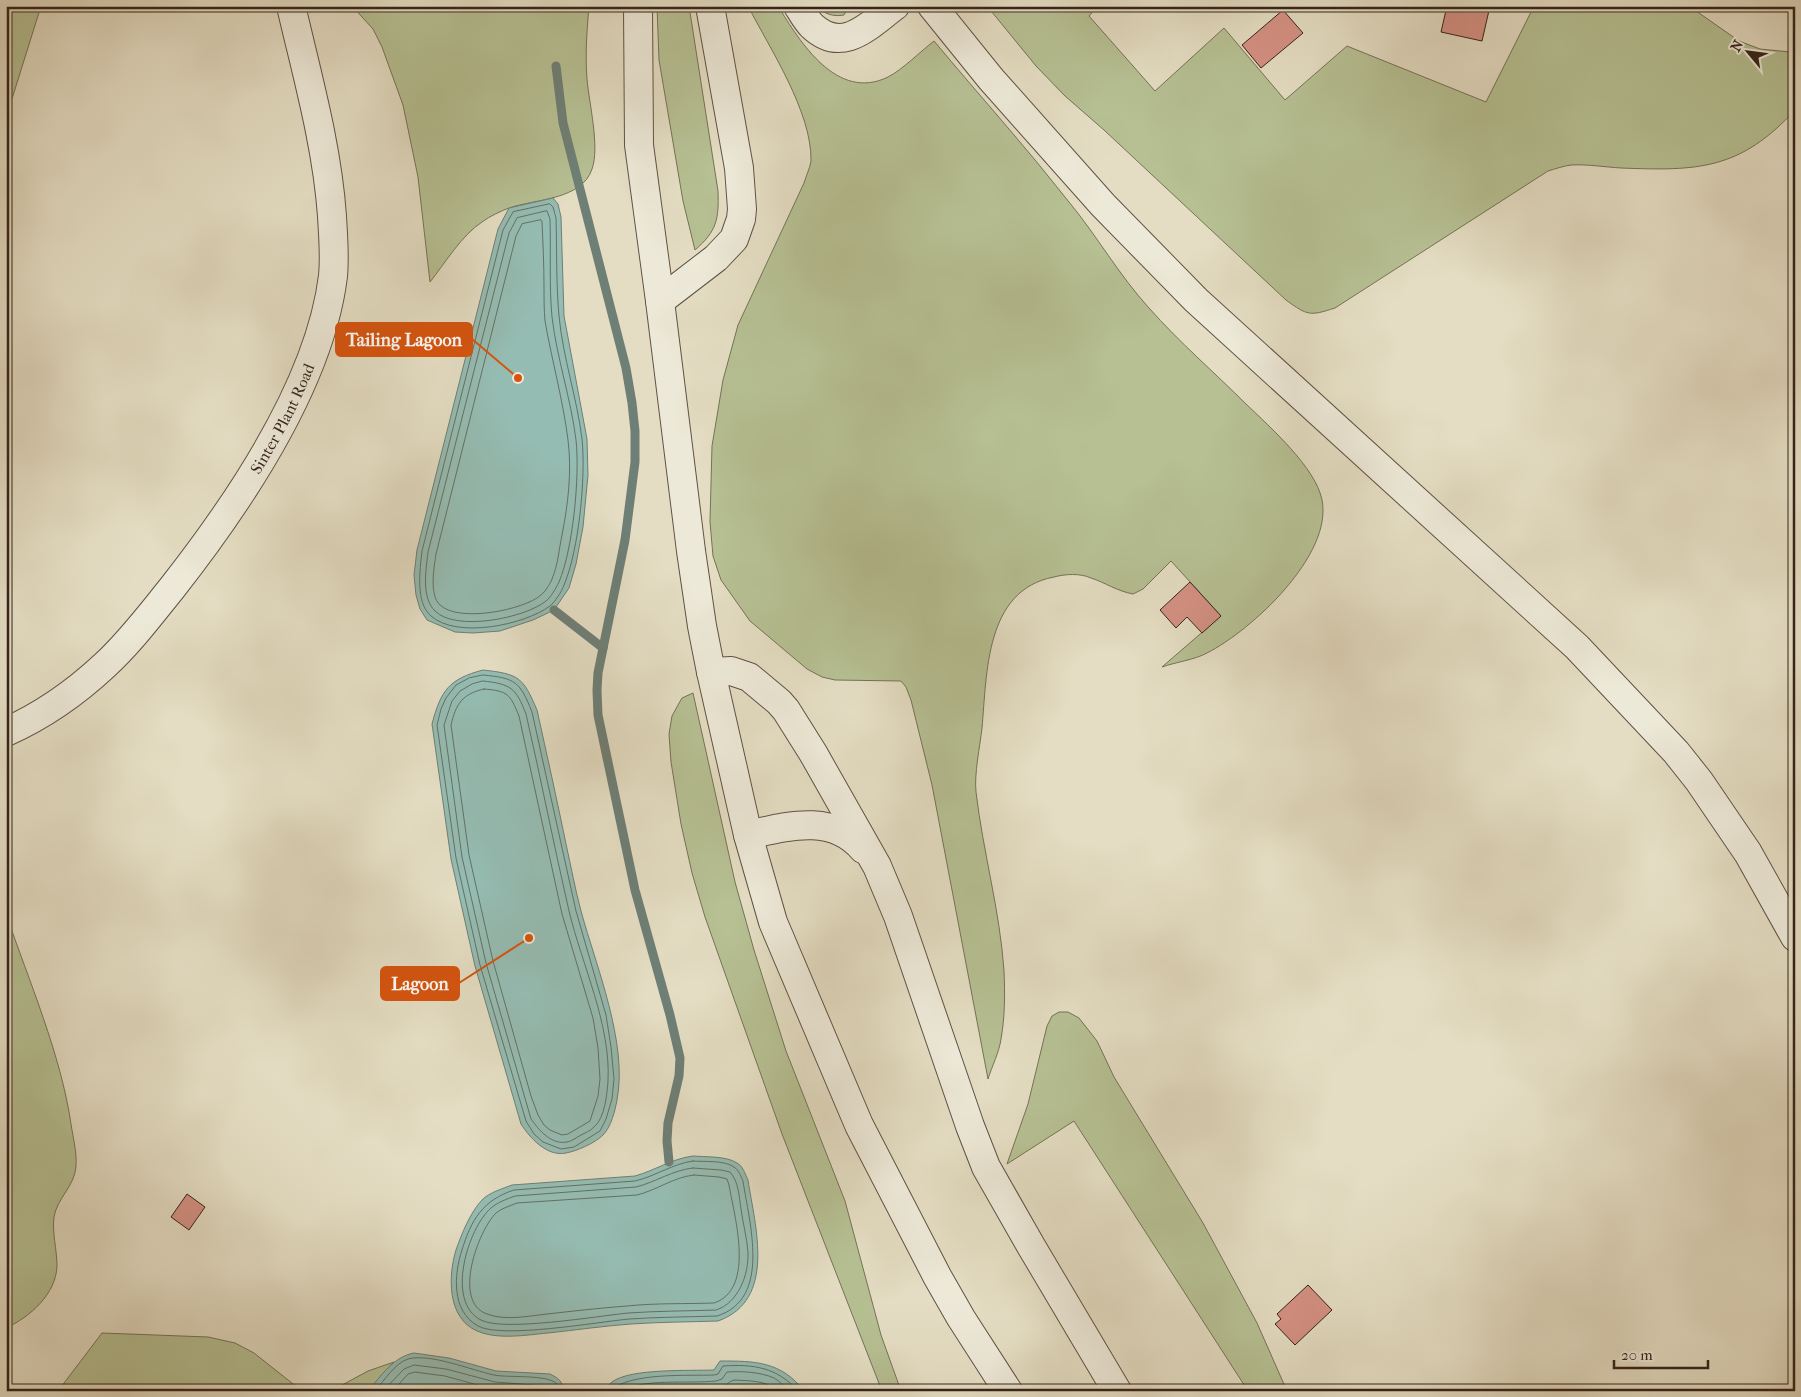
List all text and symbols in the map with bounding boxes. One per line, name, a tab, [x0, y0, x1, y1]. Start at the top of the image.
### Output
north arrow	[1724, 28, 1774, 78]
text: N	[1727, 37, 1747, 55]
callout: Tailing Lagoon	[336, 323, 472, 356]
text: Tailing Lagoon	[345, 330, 462, 351]
street label: Sinter Plant Road	[246, 360, 319, 477]
callout: Lagoon	[381, 967, 459, 1000]
text: Lagoon	[391, 974, 449, 995]
scale bar	[1614, 1337, 1707, 1369]
text: 20 m	[1621, 1346, 1653, 1364]

